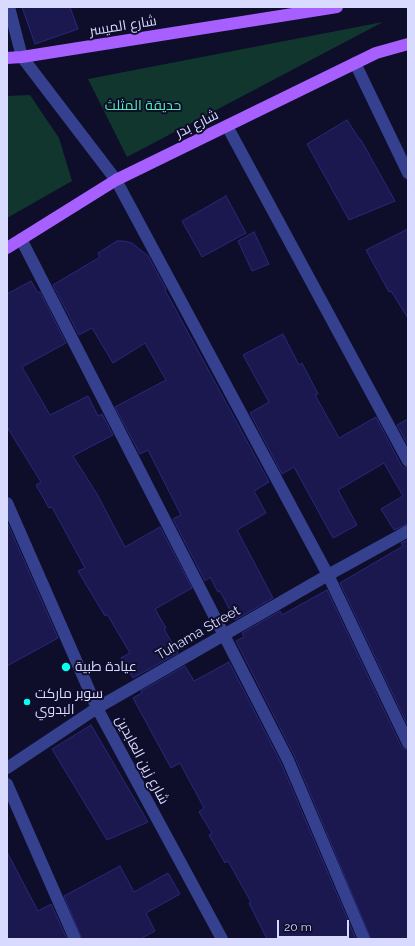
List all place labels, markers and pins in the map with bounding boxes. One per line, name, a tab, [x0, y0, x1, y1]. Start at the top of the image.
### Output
place label: عيادة طبية	[75, 659, 137, 675]
marker: عيادة طبية	[60, 661, 72, 673]
place label: سوبر ماركت البدوي	[35, 686, 103, 718]
marker: سوبر ماركت البدوي	[22, 697, 32, 707]

